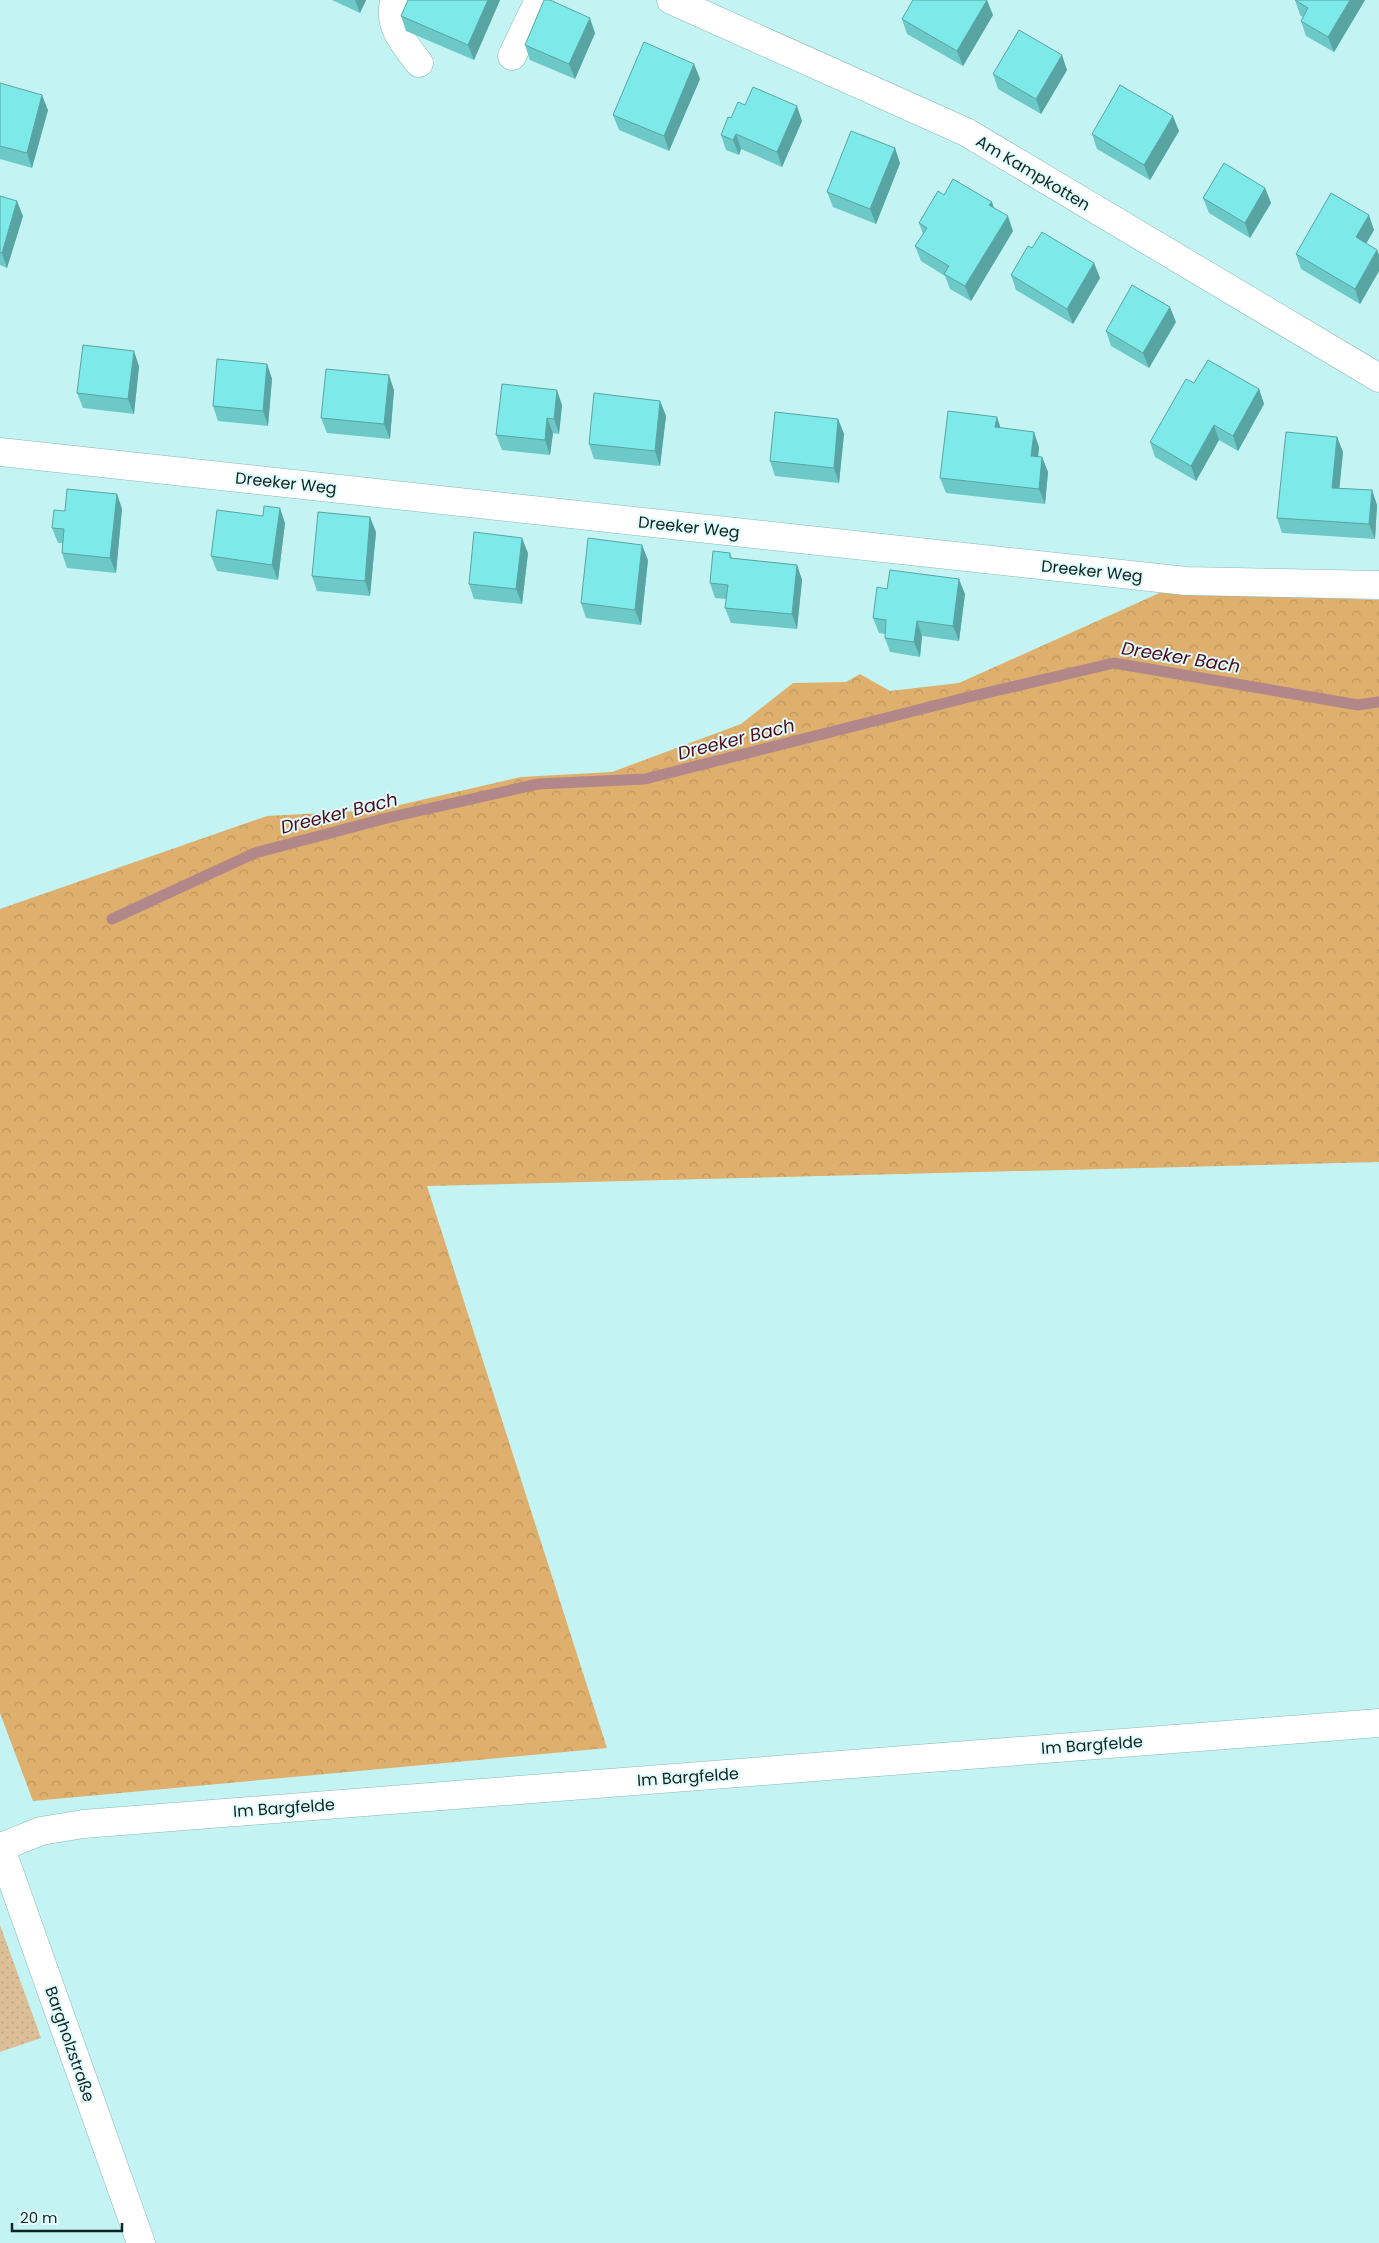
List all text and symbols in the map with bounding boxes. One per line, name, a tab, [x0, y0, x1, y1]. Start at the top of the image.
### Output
street label: Am Kampkotten	[972, 130, 1094, 216]
street label: Dreeker Weg	[234, 466, 338, 500]
street label: Dreeker Weg	[637, 510, 741, 544]
street label: Dreeker Weg	[1040, 554, 1144, 588]
water label: Dreeker Bach	[1120, 635, 1242, 679]
water label: Dreeker Bach	[675, 712, 797, 766]
water label: Dreeker Bach	[278, 786, 400, 840]
street label: Im Bargfelde	[1040, 1730, 1144, 1760]
street label: Im Bargfelde	[636, 1762, 740, 1792]
street label: Im Bargfelde	[232, 1793, 336, 1823]
street label: Bargholzstraße	[39, 1983, 101, 2105]
scale bar	[12, 2200, 122, 2232]
text: 20 m	[20, 2207, 58, 2228]

